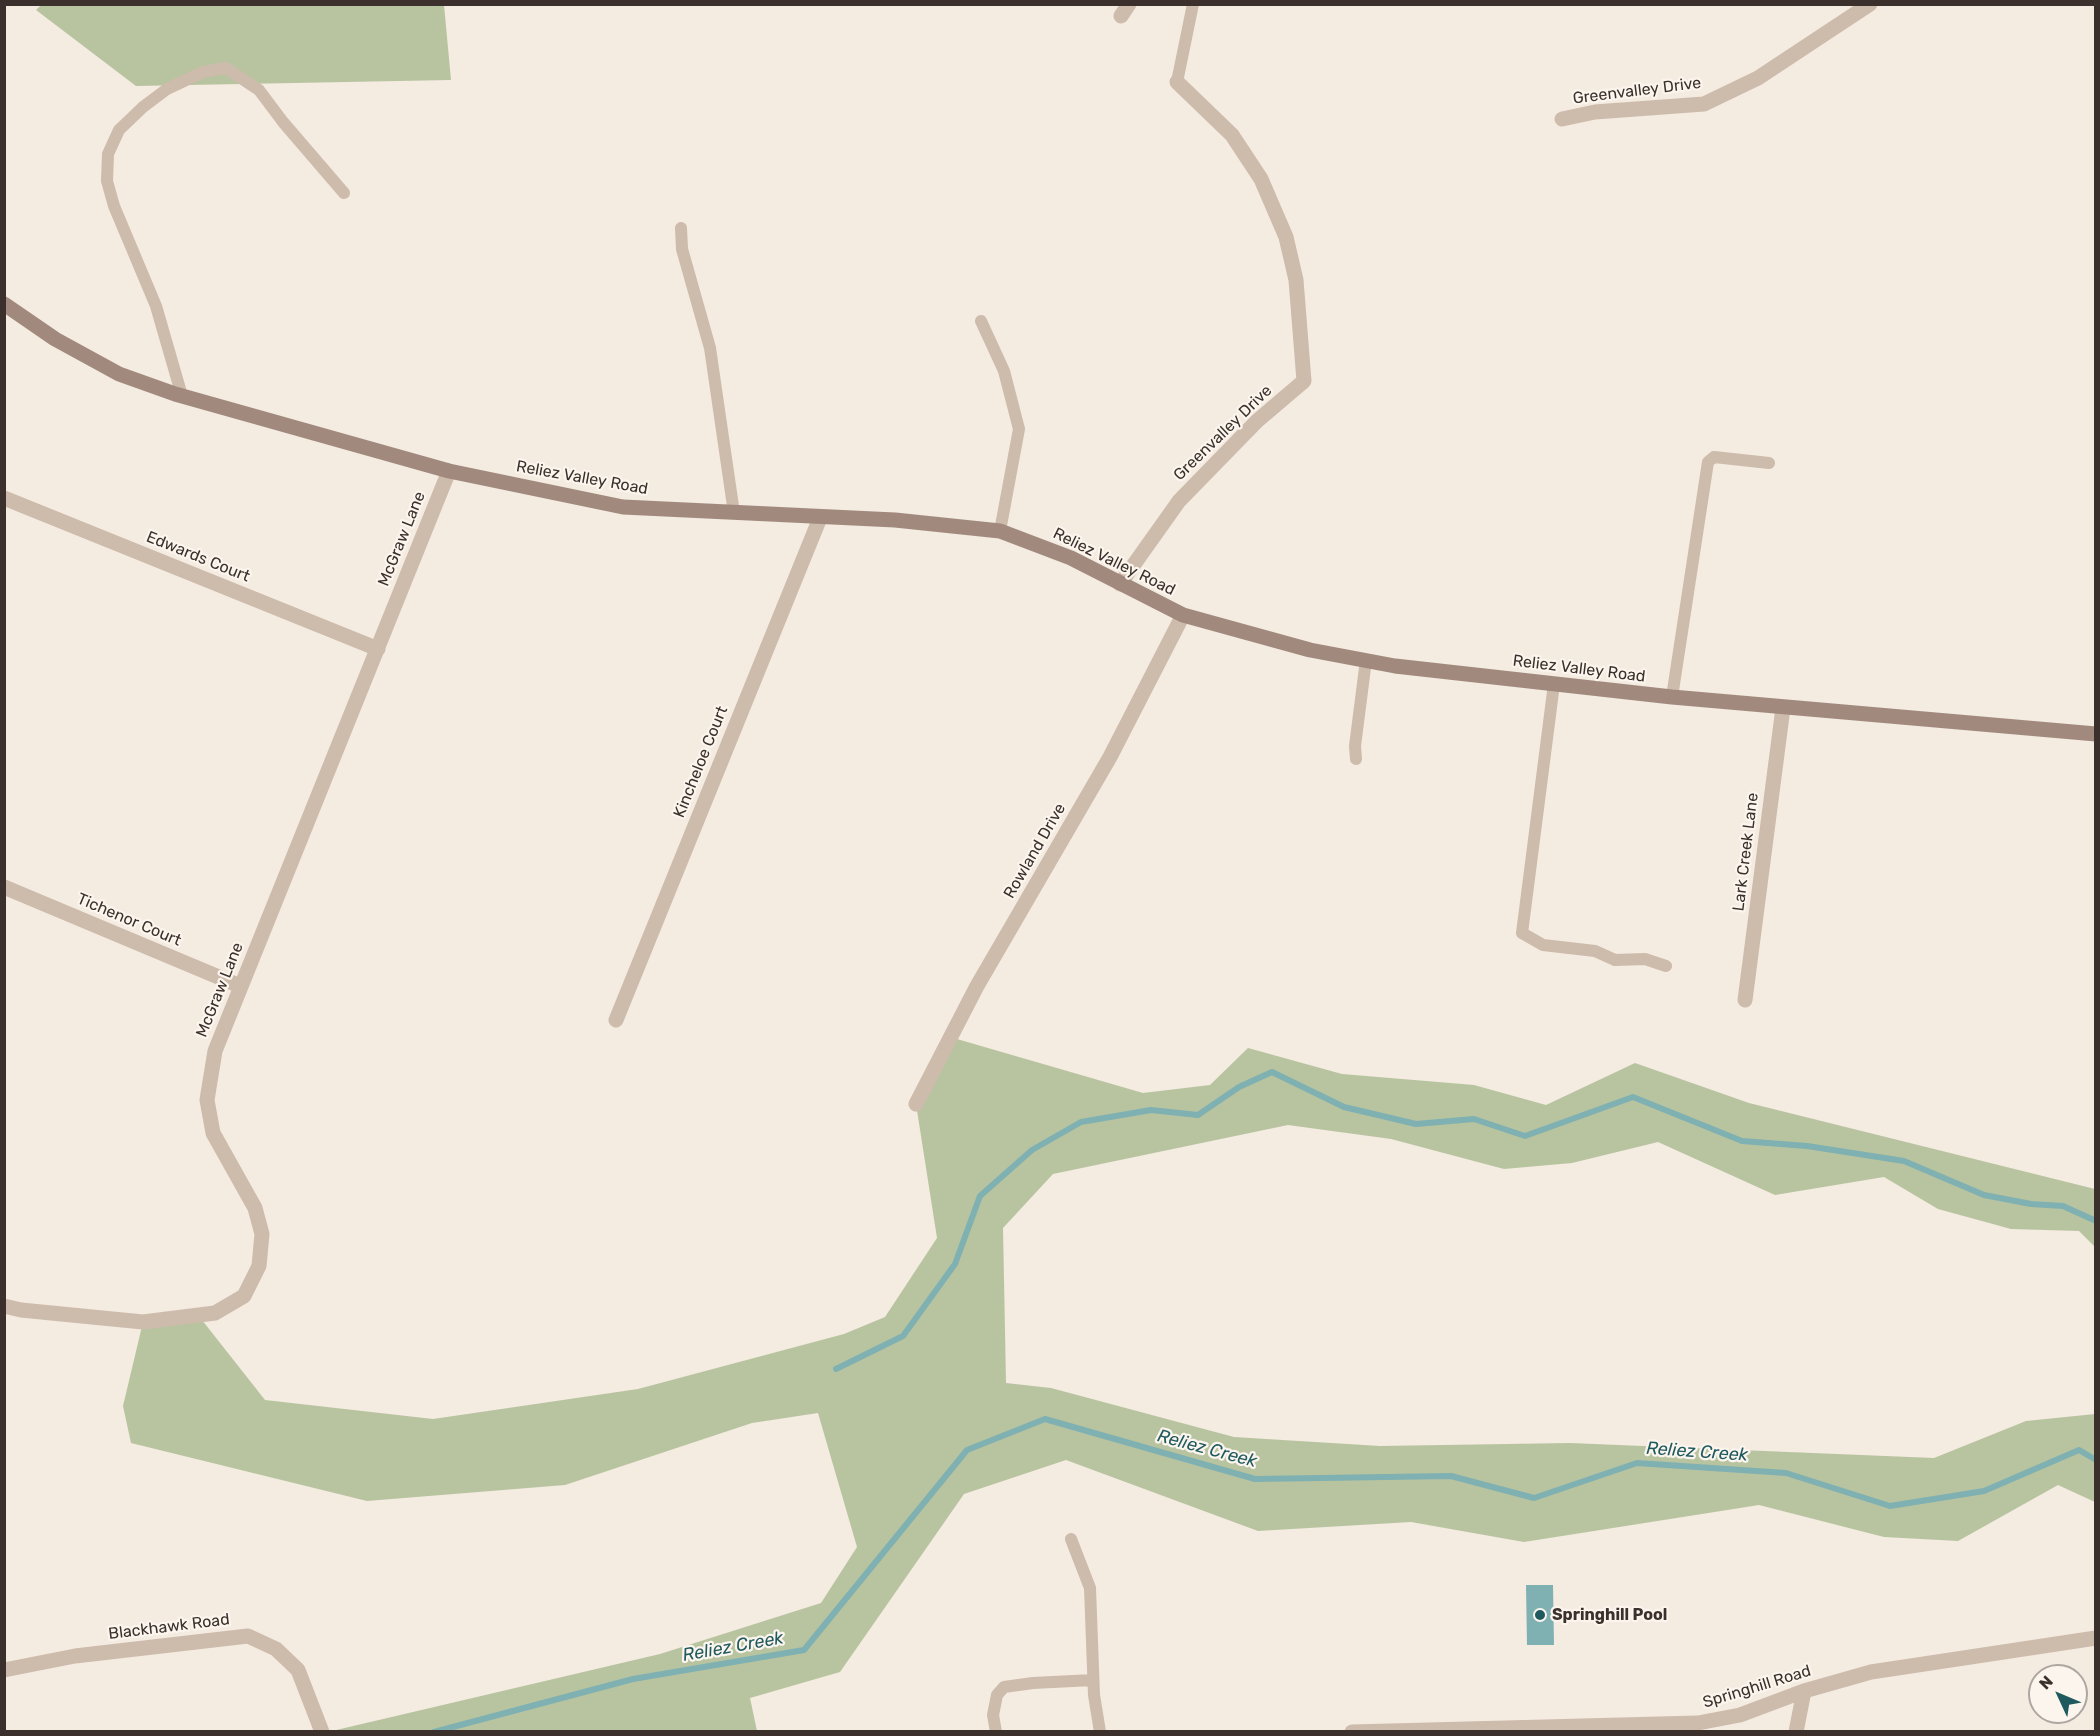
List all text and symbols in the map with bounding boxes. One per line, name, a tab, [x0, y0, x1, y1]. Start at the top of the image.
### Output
street label: Greenvalley Drive	[1572, 74, 1702, 108]
street label: Greenvalley Drive	[1170, 381, 1276, 485]
street label: Reliez Valley Road	[515, 457, 649, 499]
street label: McGraw Lane	[374, 489, 430, 589]
street label: Reliez Valley Road	[1050, 524, 1178, 600]
street label: Edwards Court	[143, 528, 253, 586]
street label: Reliez Valley Road	[1512, 651, 1646, 687]
street label: Kincheloe Court	[670, 703, 732, 821]
street label: Lark Creek Lane	[1729, 792, 1763, 912]
street label: Rowland Drive	[1000, 800, 1070, 902]
street label: Tichenor Court	[74, 889, 184, 951]
street label: McGraw Lane	[192, 940, 248, 1040]
water label: Reliez Creek	[1155, 1425, 1259, 1473]
water label: Reliez Creek	[1645, 1438, 1749, 1466]
place label: Springhill Pool	[1552, 1605, 1667, 1625]
marker: Springhill Pool	[1533, 1608, 1547, 1622]
street label: Blackhawk Road	[107, 1610, 231, 1644]
water label: Reliez Creek	[681, 1627, 785, 1667]
street label: Springhill Road	[1701, 1661, 1813, 1713]
north arrow	[2028, 1664, 2088, 1724]
text: N	[2035, 1672, 2057, 1693]

